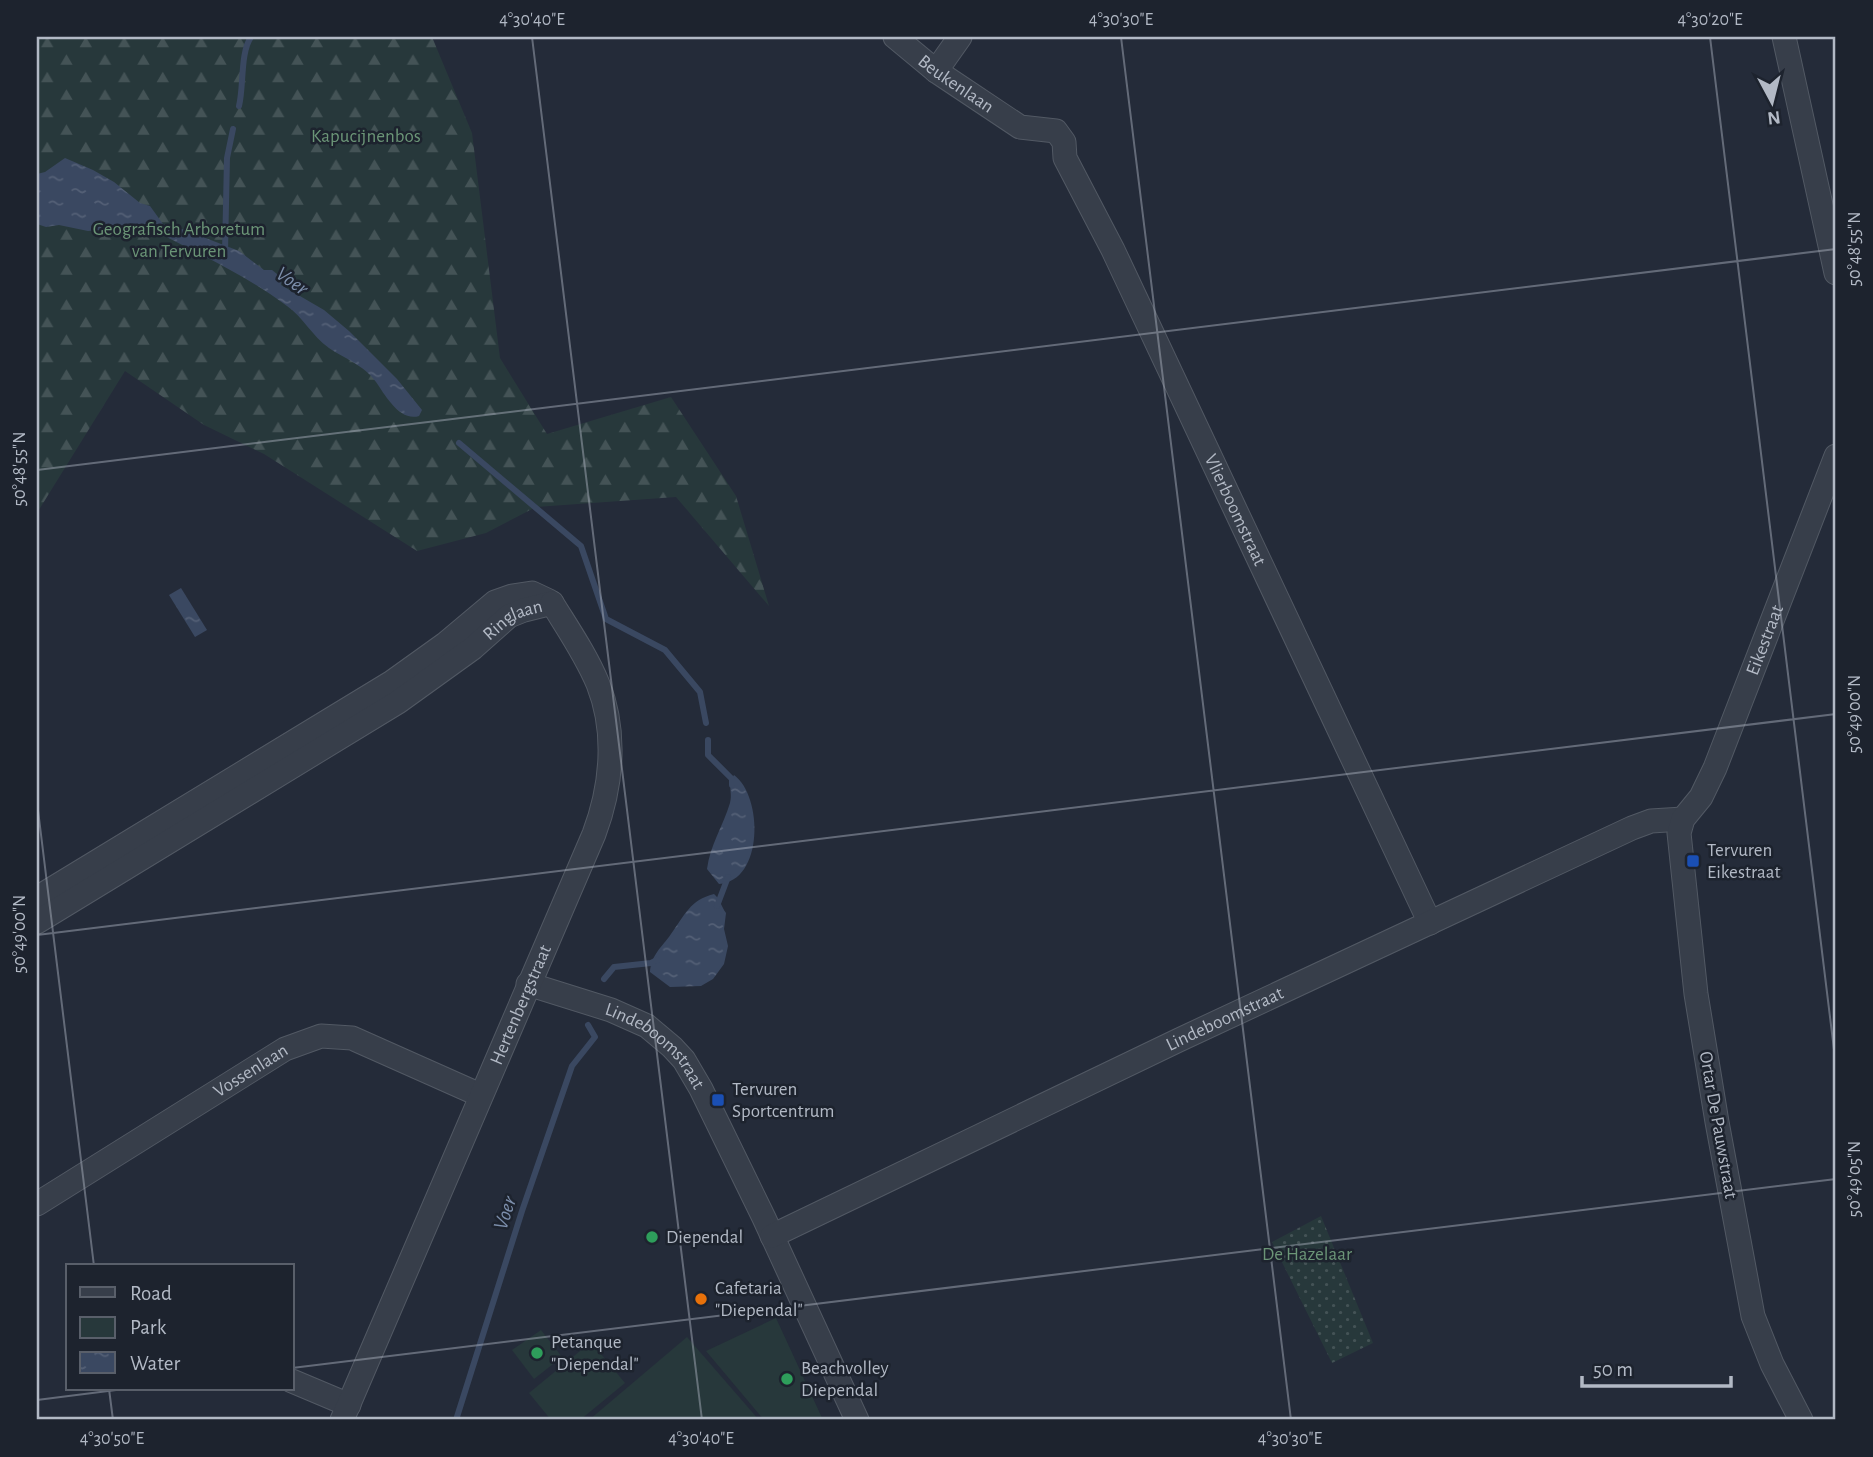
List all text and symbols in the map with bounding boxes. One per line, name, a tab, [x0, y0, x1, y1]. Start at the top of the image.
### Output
text: 4°30'40"E	[499, 11, 565, 29]
text: 4°30'30"E	[1089, 11, 1154, 29]
text: 4°30'20"E	[1677, 11, 1743, 29]
street label: Beukenlaan	[915, 51, 997, 116]
north arrow	[1736, 66, 1806, 136]
text: N	[1766, 107, 1782, 128]
park label: Kapucijnenbos	[311, 127, 421, 146]
text: 50°48'55"N	[1846, 212, 1864, 286]
park label: Geografisch Arboretum van Tervuren	[93, 220, 265, 261]
water label: Voer	[272, 263, 313, 300]
text: 50°48'55"N	[11, 432, 29, 506]
street label: Vlierboomstraat	[1201, 451, 1270, 569]
street label: Ringlaan	[479, 596, 544, 644]
street label: Eikestraat	[1742, 602, 1787, 678]
text: 50°49'00"N	[1846, 675, 1864, 753]
place label: Tervuren Eikestraat	[1707, 841, 1781, 882]
marker: Tervuren Eikestraat	[1685, 853, 1701, 869]
text: 50°49'00"N	[11, 895, 29, 973]
street label: Hertenbergstraat	[486, 942, 555, 1068]
street label: Lindeboomstraat	[1163, 983, 1286, 1054]
street label: Lindeboomstraat	[603, 999, 708, 1092]
street label: Vossenlaan	[210, 1040, 291, 1101]
street label: Ortar De Pauwstraat	[1696, 1050, 1740, 1200]
place label: Tervuren Sportcentrum	[732, 1080, 835, 1121]
marker: Tervuren Sportcentrum	[710, 1092, 726, 1108]
text: 50°49'05"N	[1846, 1141, 1864, 1217]
water label: Voer	[490, 1193, 521, 1232]
place label: Diependal	[666, 1228, 743, 1247]
marker: Diependal	[644, 1229, 660, 1245]
park label: De Hazelaar	[1262, 1245, 1352, 1264]
legend	[66, 1264, 294, 1390]
place label: Cafetaria "Diependal"	[715, 1279, 803, 1320]
text: Road	[130, 1283, 172, 1304]
marker: Cafetaria "Diependal"	[693, 1291, 709, 1307]
text: Park	[130, 1317, 167, 1338]
place label: Petanque "Diependal"	[551, 1333, 639, 1374]
marker: Petanque "Diependal"	[529, 1345, 545, 1361]
scale bar	[1582, 1345, 1731, 1389]
text: Water	[130, 1353, 180, 1374]
place label: Beachvolley Diependal	[801, 1359, 889, 1400]
text: 50 m	[1593, 1359, 1633, 1380]
marker: Beachvolley Diependal	[779, 1371, 795, 1387]
text: 4°30'50"E	[80, 1430, 145, 1448]
text: 4°30'40"E	[668, 1430, 734, 1448]
text: 4°30'30"E	[1258, 1430, 1323, 1448]

